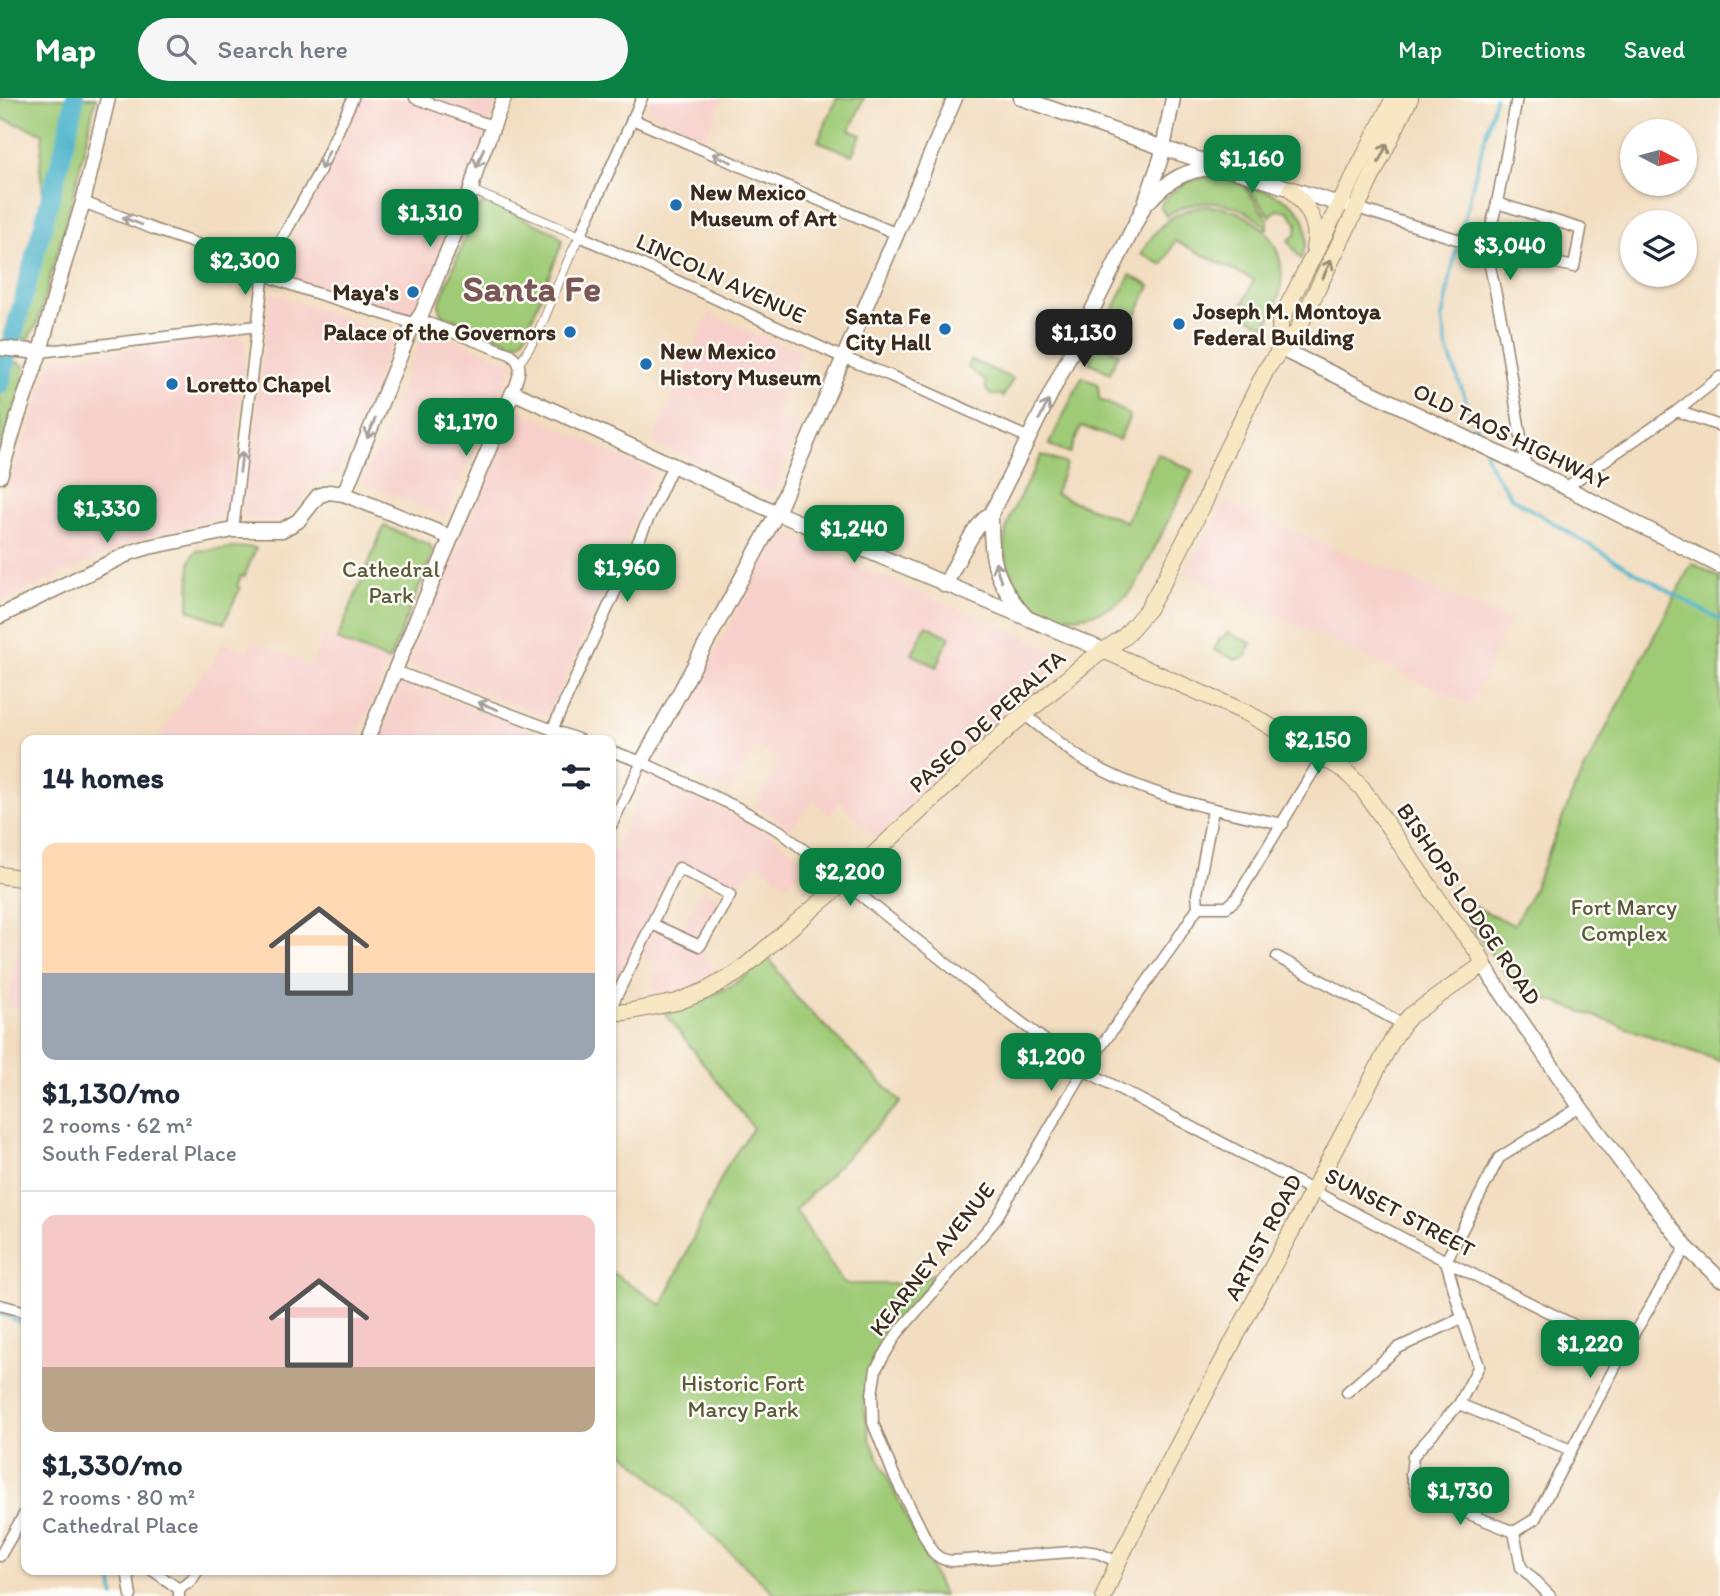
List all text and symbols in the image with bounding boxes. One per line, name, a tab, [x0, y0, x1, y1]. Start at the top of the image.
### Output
search box	[138, 18, 628, 81]
text: Map	[35, 30, 96, 69]
icon: search	[162, 30, 200, 68]
text: Search here	[218, 33, 348, 65]
text: Map	[1398, 35, 1442, 64]
text: Directions	[1480, 35, 1586, 64]
text: Saved	[1624, 35, 1685, 64]
north arrow	[1620, 119, 1698, 196]
map controls	[1620, 119, 1697, 287]
pin: $1,160	[1195, 136, 1309, 195]
one-way arrow	[1377, 143, 1391, 164]
text: $1,160	[1220, 144, 1284, 172]
one-way arrow	[473, 146, 486, 168]
one-way arrow	[318, 149, 331, 170]
one-way arrow	[711, 151, 733, 164]
place label: New Mexico Museum of Art	[690, 178, 837, 232]
pin: $1,310	[373, 190, 487, 249]
marker: New Mexico Museum of Art	[668, 197, 684, 213]
text: $1,310	[397, 198, 463, 226]
button: layers	[1620, 210, 1697, 287]
one-way arrow	[122, 213, 144, 226]
pin: $3,040	[1453, 222, 1567, 282]
street label: LINCOLN AVENUE	[632, 226, 810, 330]
text: $3,040	[1474, 231, 1546, 259]
pin: $2,300	[188, 238, 302, 297]
text: $2,300	[210, 246, 280, 274]
one-way arrow	[1321, 259, 1334, 280]
district label: Santa Fe	[463, 266, 601, 310]
place label: Maya's	[333, 278, 399, 306]
marker: Maya's	[405, 284, 421, 300]
place label: Joseph M. Montoya Federal Building	[1192, 297, 1382, 351]
place label: Santa Fe City Hall	[845, 302, 931, 356]
pin: $1,130	[1027, 310, 1141, 369]
marker: Joseph M. Montoya Federal Building	[1171, 316, 1187, 332]
place label: Palace of the Governors	[323, 318, 556, 346]
text: $1,130	[1051, 318, 1117, 346]
marker: Santa Fe City Hall	[937, 321, 953, 337]
marker: Palace of the Governors	[562, 324, 578, 340]
place label: New Mexico History Museum	[660, 337, 822, 391]
marker: New Mexico History Museum	[638, 356, 654, 372]
place label: Loretto Chapel	[186, 370, 331, 398]
marker: Loretto Chapel	[164, 376, 180, 392]
street label: OLD TAOS HIGHWAY	[1409, 376, 1613, 496]
pin: $1,170	[409, 398, 523, 458]
one-way arrow	[1037, 400, 1051, 421]
text: $1,170	[434, 407, 498, 435]
one-way arrow	[363, 418, 376, 439]
one-way arrow	[234, 451, 247, 474]
pin: $1,330	[50, 486, 164, 545]
text: $1,330	[73, 494, 141, 522]
pin: $1,240	[797, 505, 911, 565]
text: $1,240	[820, 514, 888, 542]
pin: $1,960	[570, 545, 684, 604]
text: $1,960	[594, 553, 660, 581]
park label: Cathedral Park	[342, 555, 441, 609]
one-way arrow	[990, 561, 1003, 583]
street label: PASEO DE PERALTA	[903, 643, 1071, 799]
one-way arrow	[477, 699, 499, 712]
pin: $2,150	[1261, 716, 1375, 776]
text: $2,150	[1285, 725, 1351, 753]
icon: filters	[557, 758, 595, 796]
text: 14 homes	[42, 759, 164, 796]
street label: BISHOPS LODGE ROAD	[1391, 798, 1547, 1010]
pin: $2,200	[793, 848, 907, 908]
text: $2,200	[815, 857, 885, 885]
icon: home	[256, 888, 382, 1014]
park label: Fort Marcy Complex	[1571, 893, 1677, 947]
pin: $1,200	[994, 1034, 1108, 1093]
text: $1,200	[1017, 1042, 1085, 1070]
text: $1,130/mo	[42, 1074, 180, 1111]
text: 2 rooms · 62 m²	[42, 1111, 193, 1139]
text: South Federal Place	[42, 1139, 237, 1167]
street label: SUNSET STREET	[1320, 1161, 1480, 1263]
street label: ARTIST ROAD	[1218, 1169, 1308, 1305]
street label: KEARNEY AVENUE	[863, 1176, 1001, 1342]
icon: home	[256, 1260, 382, 1386]
pin: $1,220	[1533, 1320, 1647, 1380]
text: $1,220	[1557, 1329, 1623, 1357]
park label: Historic Fort Marcy Park	[681, 1369, 805, 1423]
text: $1,330/mo	[42, 1446, 183, 1483]
pin: $1,730	[1403, 1468, 1517, 1527]
text: $1,730	[1427, 1476, 1493, 1504]
text: 2 rooms · 80 m²	[42, 1483, 195, 1511]
text: Cathedral Place	[42, 1511, 199, 1539]

